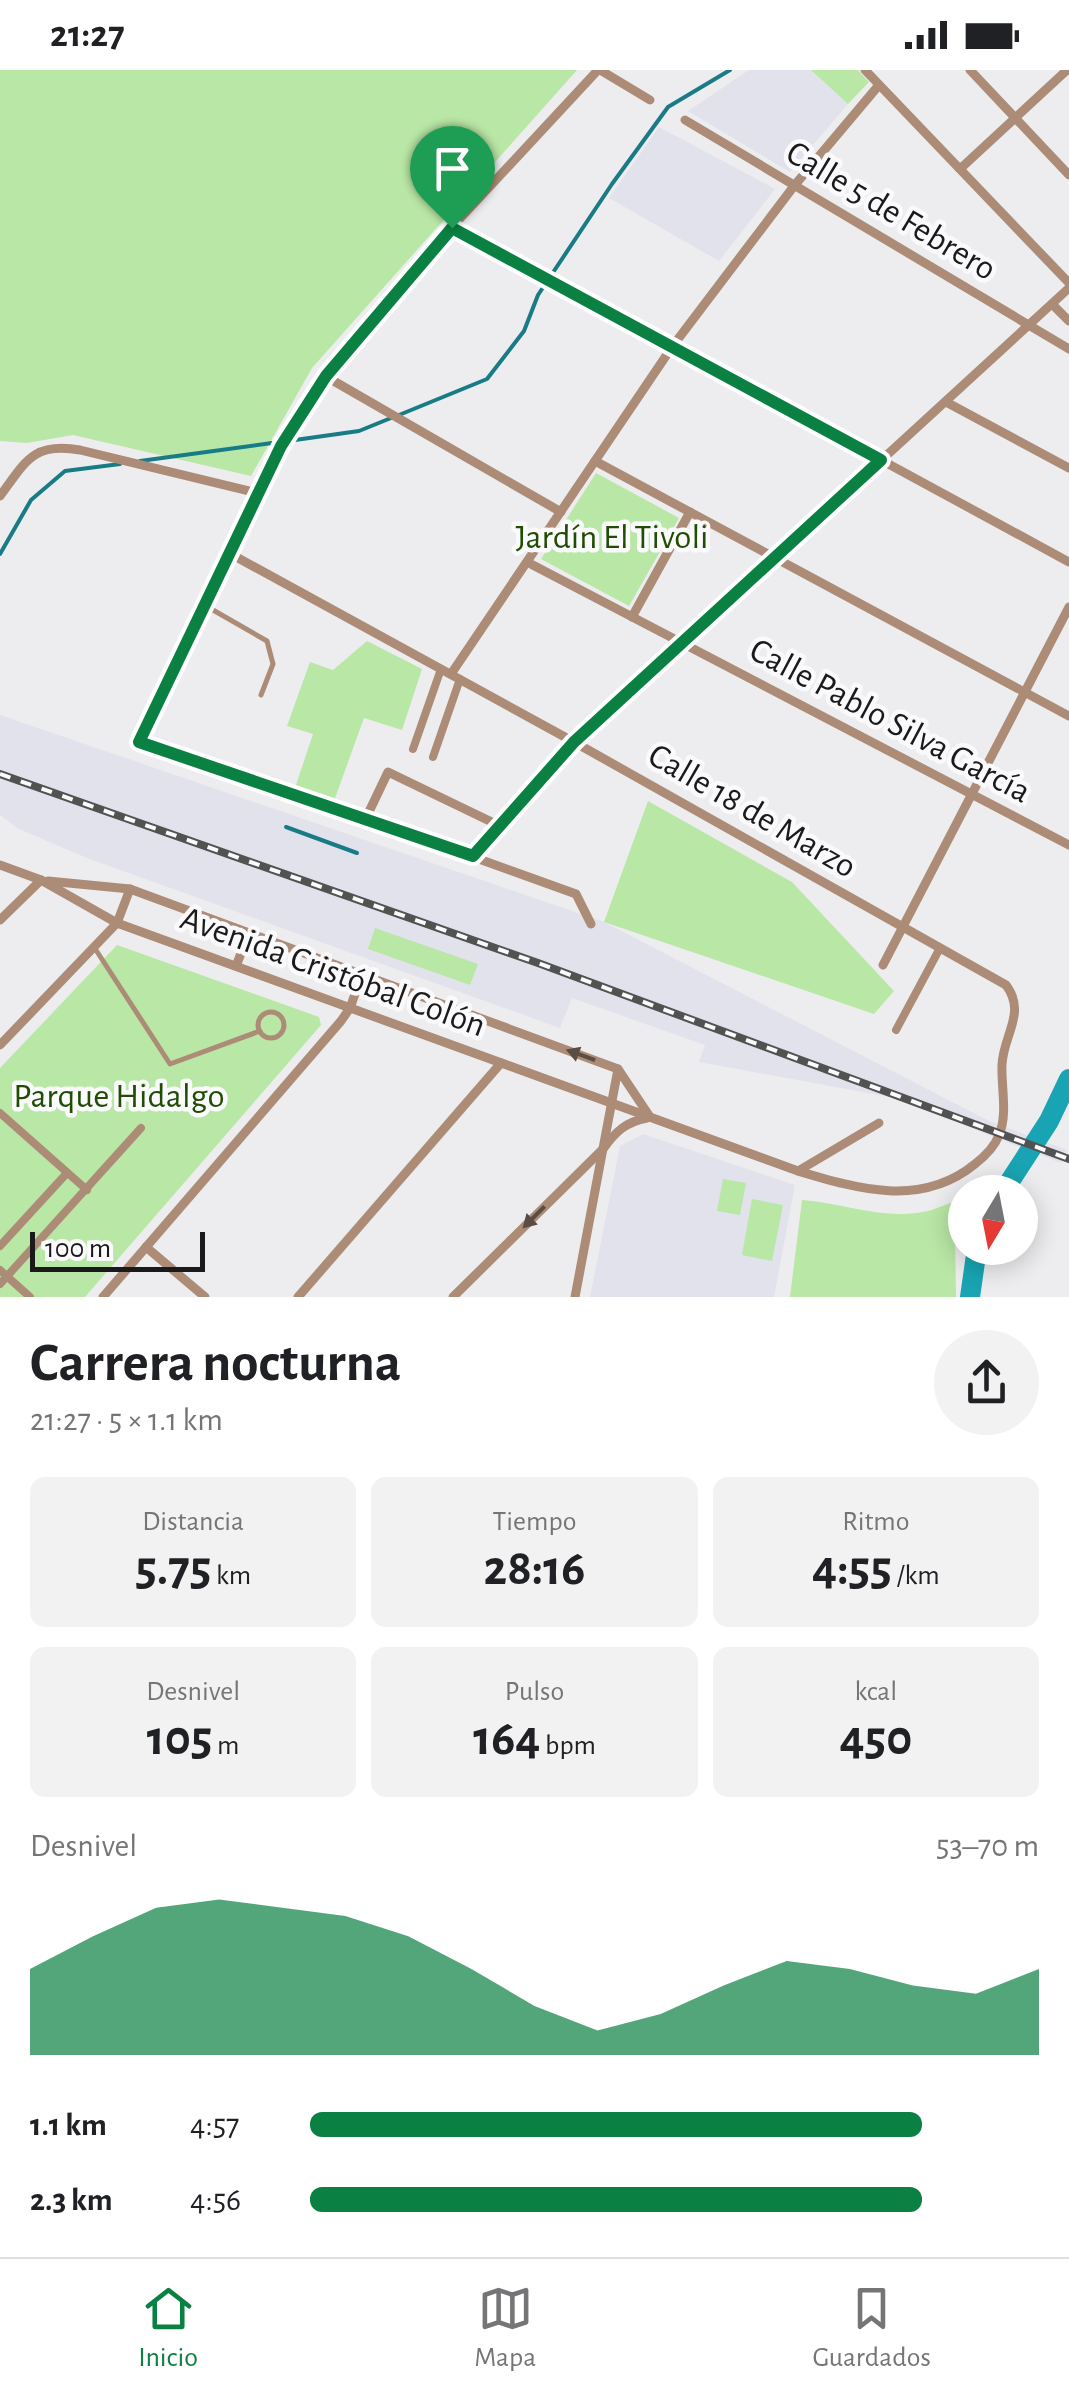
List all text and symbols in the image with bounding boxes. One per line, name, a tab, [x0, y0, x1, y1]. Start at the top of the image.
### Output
text: 21:27	[50, 16, 125, 54]
pin	[410, 126, 495, 229]
street label: Calle 5 de Febrero	[780, 135, 1002, 287]
icon: arrive	[425, 141, 480, 196]
park label: Jardín El Tivoli	[515, 520, 709, 555]
street label: Calle Pablo Silva García	[744, 632, 1036, 810]
street label: Calle 18 de Marzo	[642, 737, 862, 885]
street label: Avenida Cristóbal Colón	[176, 901, 490, 1043]
one-way arrow	[566, 1047, 596, 1062]
park label: Parque Hidalgo	[13, 1079, 225, 1114]
north arrow	[948, 1175, 1038, 1265]
map controls	[948, 1175, 1038, 1265]
one-way arrow	[522, 1205, 546, 1228]
scale bar	[30, 1227, 205, 1272]
text: 100 m	[45, 1235, 111, 1263]
button: share	[934, 1330, 1039, 1435]
text: Carrera nocturna	[30, 1336, 401, 1391]
text: 21:27 · 5 × 1.1 km	[30, 1404, 223, 1436]
text: Distancia	[142, 1508, 244, 1536]
text: Tiempo	[493, 1508, 576, 1536]
text: Ritmo	[842, 1508, 910, 1536]
text: 5.75	[135, 1544, 211, 1594]
text: 28:16	[484, 1544, 585, 1594]
text: 4:55	[812, 1544, 892, 1594]
text: km	[211, 1562, 251, 1590]
text: /km	[892, 1562, 940, 1590]
text: Desnivel	[146, 1678, 240, 1706]
text: Pulso	[505, 1678, 564, 1706]
text: kcal	[854, 1678, 897, 1706]
text: 105	[147, 1714, 212, 1764]
text: 164	[473, 1714, 540, 1764]
text: 450	[839, 1714, 912, 1764]
text: m	[212, 1732, 240, 1760]
text: bpm	[540, 1732, 596, 1760]
text: Desnivel	[30, 1830, 137, 1862]
text: 53–70 m	[936, 1830, 1039, 1862]
text: 1.1 km	[30, 2109, 107, 2141]
text: 4:57	[190, 2109, 239, 2141]
text: 2.3 km	[30, 2184, 113, 2216]
text: 4:56	[190, 2184, 241, 2216]
tab: Inicio	[138, 2281, 198, 2375]
tab: Mapa	[474, 2281, 536, 2375]
tab: Guardados	[813, 2281, 931, 2375]

